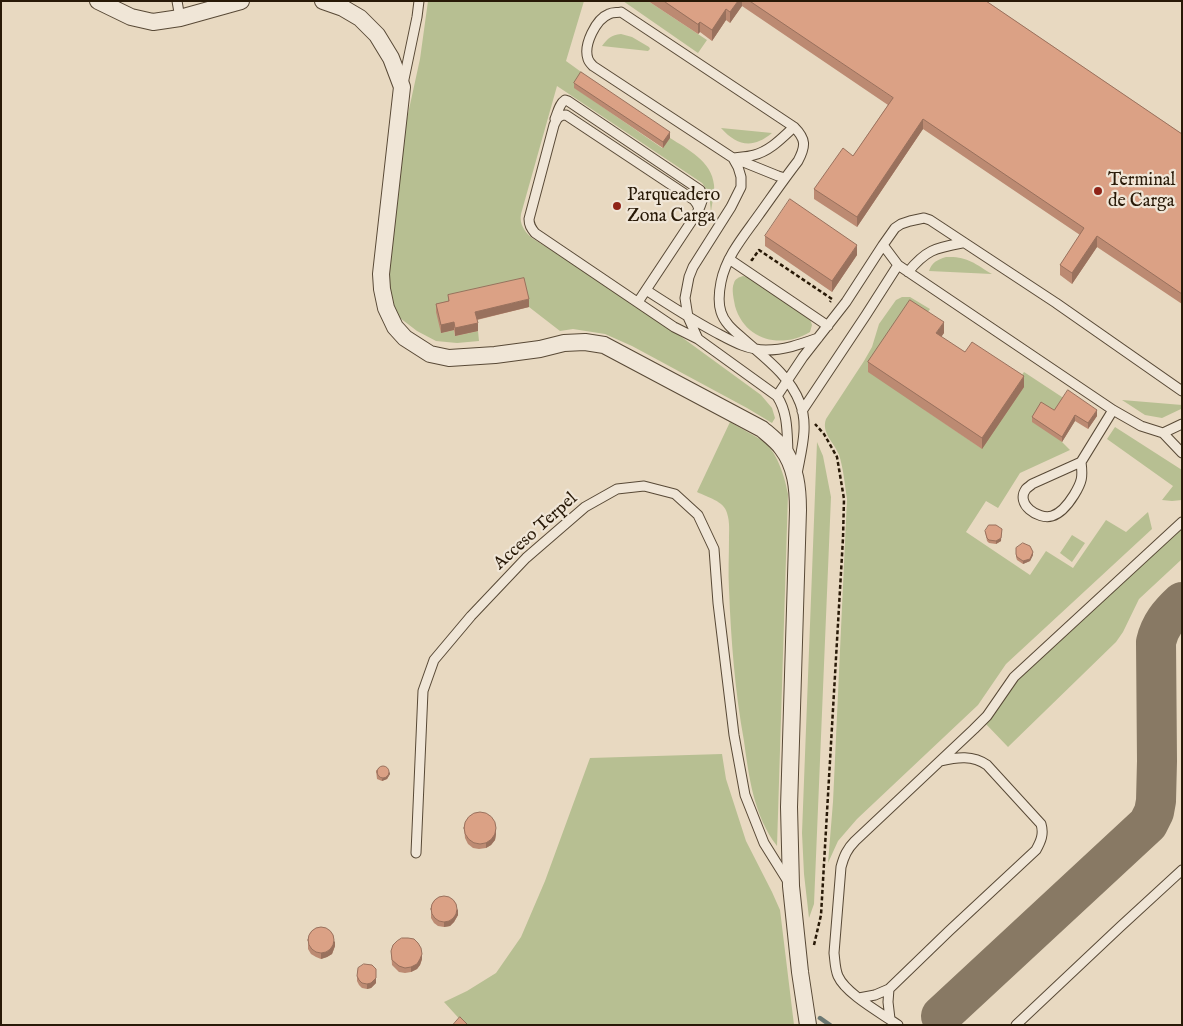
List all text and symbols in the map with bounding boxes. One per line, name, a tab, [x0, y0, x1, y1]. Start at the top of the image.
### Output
place label: Terminal de Carga	[1108, 170, 1175, 212]
place label: Parqueadero Zona Carga	[627, 185, 720, 228]
marker: Terminal de Carga	[1092, 185, 1104, 197]
marker: Parqueadero Zona Carga	[611, 200, 623, 212]
street label: Acceso Terpel	[490, 489, 582, 575]

